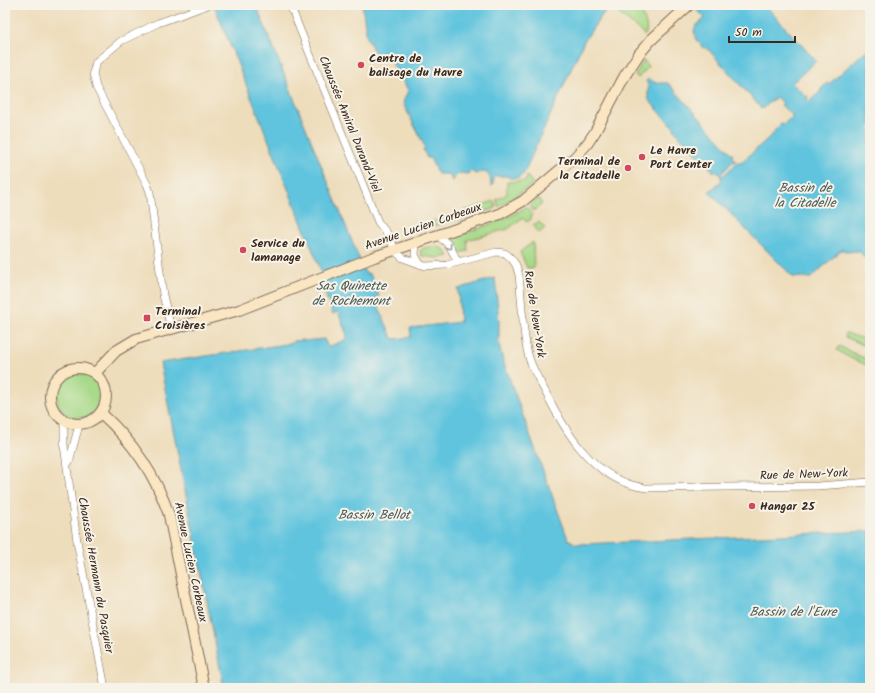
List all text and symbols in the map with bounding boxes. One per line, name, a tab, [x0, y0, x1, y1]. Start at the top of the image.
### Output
scale bar	[729, 18, 795, 44]
text: 50 m	[735, 23, 762, 42]
place label: Centre de balisage du Havre	[369, 49, 462, 82]
street label: Chaussée Amiral Durand-Viel	[313, 53, 386, 196]
marker: Centre de balisage du Havre	[356, 60, 366, 70]
place label: Le Havre Port Center	[650, 141, 713, 174]
place label: Terminal de la Citadelle	[557, 152, 620, 185]
marker: Le Havre Port Center	[637, 152, 647, 162]
marker: Terminal de la Citadelle	[623, 163, 633, 173]
water label: Bassin de la Citadelle	[774, 178, 837, 214]
street label: Avenue Lucien Corbeaux	[362, 197, 485, 255]
place label: Service du lamanage	[251, 234, 305, 267]
one-way arrow	[444, 243, 451, 250]
marker: Service du lamanage	[238, 245, 248, 255]
street label: Rue de New-York	[518, 269, 551, 360]
water label: Sas Quinette de Rochemont	[312, 276, 392, 312]
place label: Terminal Croisières	[155, 302, 206, 335]
marker: Terminal Croisières	[142, 313, 152, 323]
street label: Rue de New-York	[760, 463, 849, 486]
street label: Chaussée Hermann du Pasquier	[72, 495, 119, 656]
place label: Hangar 25	[760, 497, 815, 516]
street label: Avenue Lucien Corbeaux	[169, 500, 213, 625]
marker: Hangar 25	[747, 501, 757, 511]
water label: Bassin Bellot	[338, 505, 412, 526]
water label: Bassin de l'Eure	[749, 602, 838, 623]

